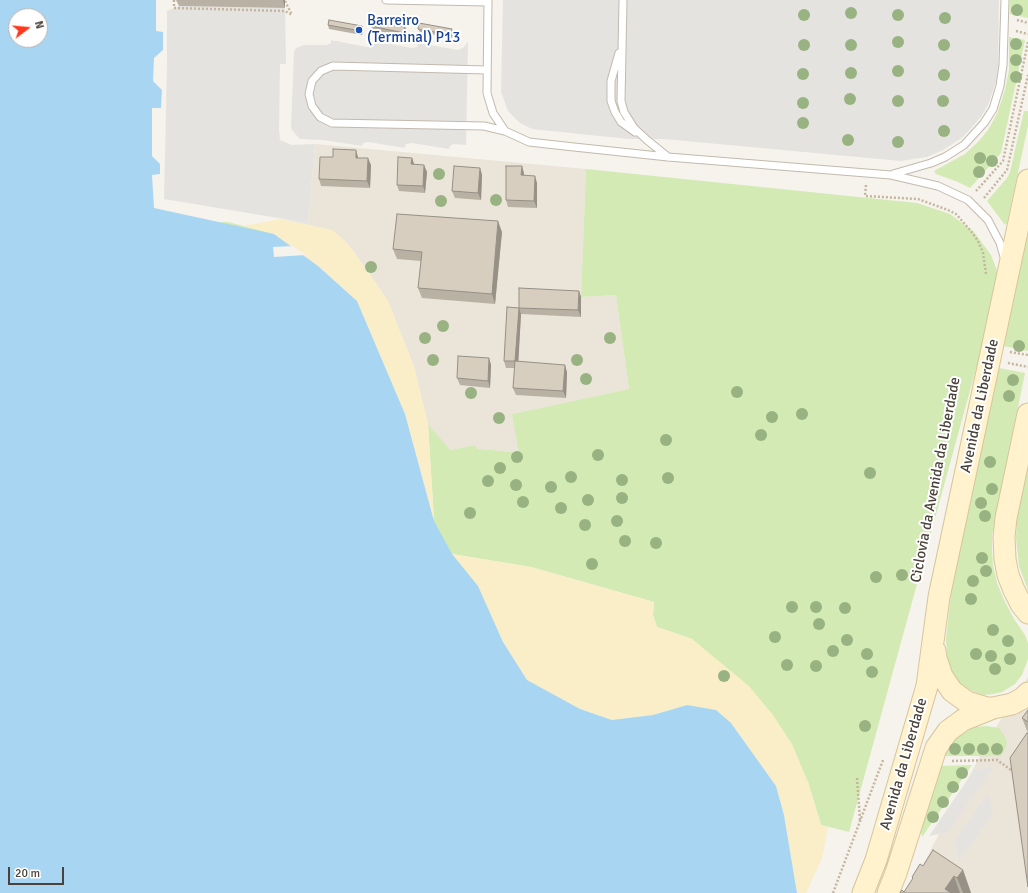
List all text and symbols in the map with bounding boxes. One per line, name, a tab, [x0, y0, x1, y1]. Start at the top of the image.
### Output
north arrow	[8, 8, 48, 48]
place label: Barreiro (Terminal) P13	[367, 12, 460, 47]
text: N	[32, 19, 46, 30]
marker: Barreiro (Terminal) P13	[354, 25, 364, 35]
street label: Avenida da Liberdade	[957, 337, 1003, 475]
street label: Ciclovia da Avenida da Liberdade	[907, 376, 965, 584]
street label: Avenida da Liberdade	[877, 696, 931, 832]
scale bar	[10, 859, 66, 885]
text: 20 m	[15, 866, 40, 881]

